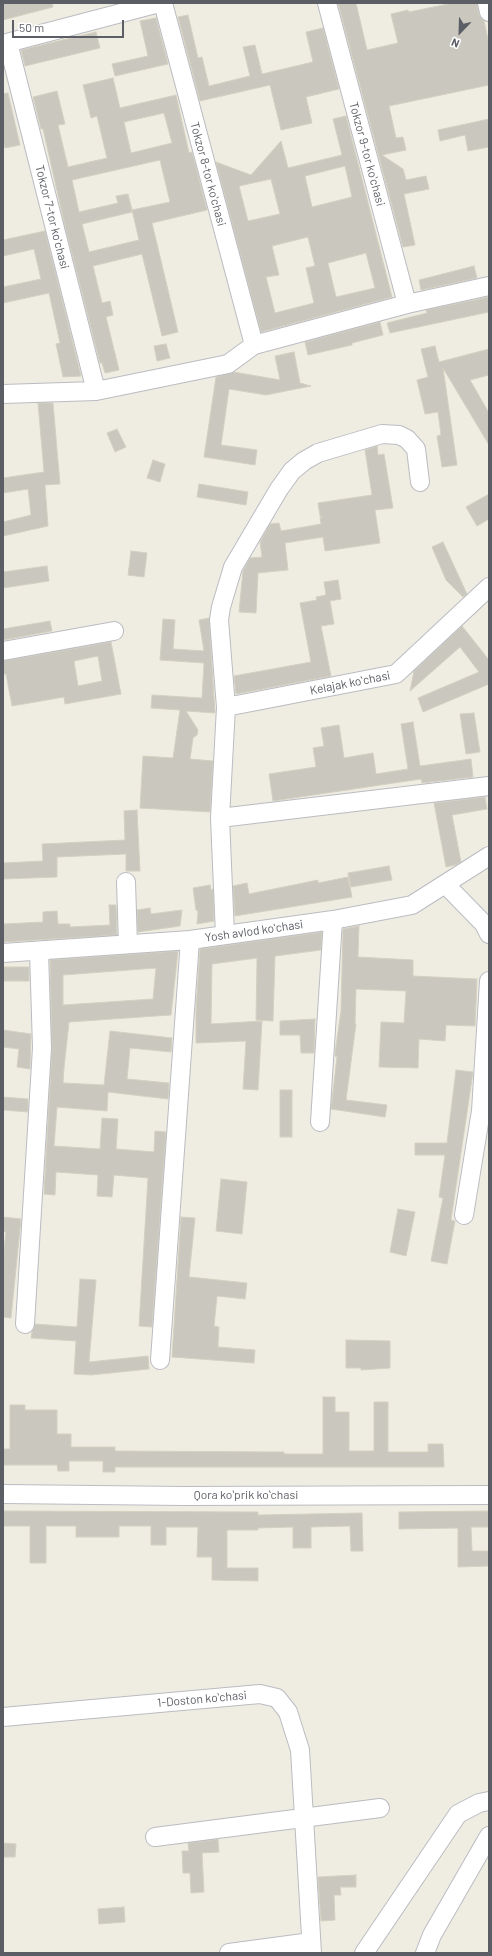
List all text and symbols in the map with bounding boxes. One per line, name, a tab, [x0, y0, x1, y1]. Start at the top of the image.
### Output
scale bar	[14, 12, 126, 38]
north arrow	[440, 12, 480, 52]
text: 50 m	[19, 20, 44, 34]
text: N	[449, 36, 461, 51]
street label: Tokzor 9-tor koʻchasi	[346, 100, 388, 208]
street label: Tokzor 8-tor koʻchasi	[187, 120, 229, 228]
street label: Tokzor 7-tor koʻchasi	[32, 163, 72, 271]
street label: Kelajak koʻchasi	[309, 668, 391, 698]
street label: Yosh avlod koʻchasi	[204, 917, 304, 945]
street label: Qora koʻprik koʻchasi	[194, 1488, 298, 1502]
street label: 1-Doston koʻchasi	[157, 1688, 247, 1710]

